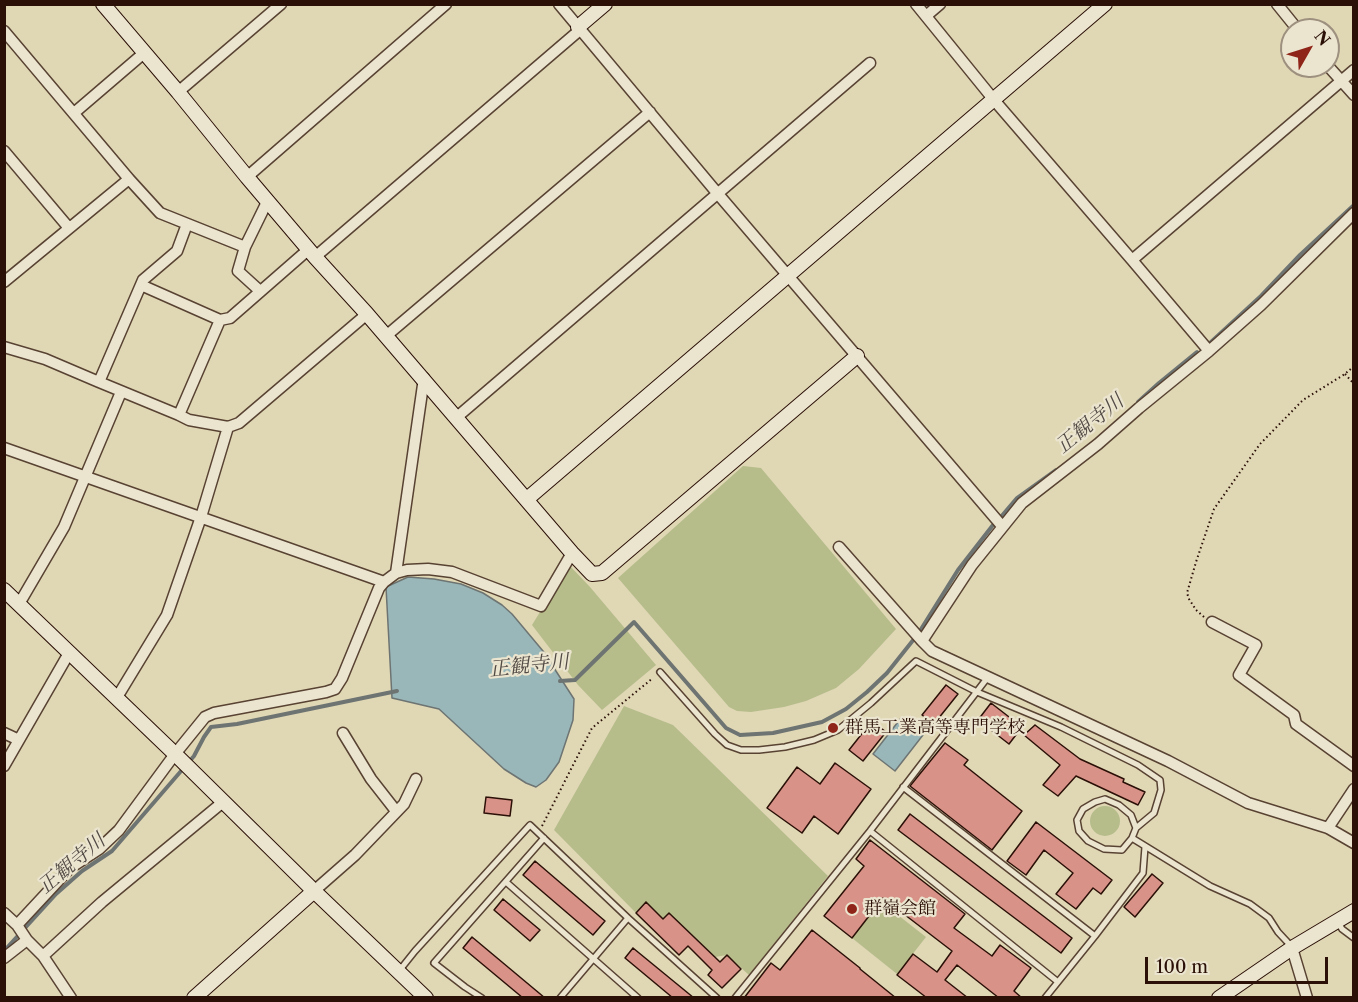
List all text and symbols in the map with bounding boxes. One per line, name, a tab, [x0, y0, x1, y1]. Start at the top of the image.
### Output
north arrow	[1280, 18, 1340, 78]
text: N	[1310, 26, 1335, 50]
water label: 正観寺川	[1051, 390, 1129, 458]
water label: 正観寺川	[488, 650, 570, 682]
place label: 群馬工業高等専門学校	[845, 717, 1025, 739]
marker: 群馬工業高等専門学校	[826, 721, 840, 735]
water label: 正観寺川	[34, 829, 110, 899]
place label: 群嶺会館	[864, 898, 936, 920]
marker: 群嶺会館	[845, 902, 859, 916]
scale bar	[1148, 945, 1331, 983]
text: 100 m	[1156, 956, 1208, 978]

